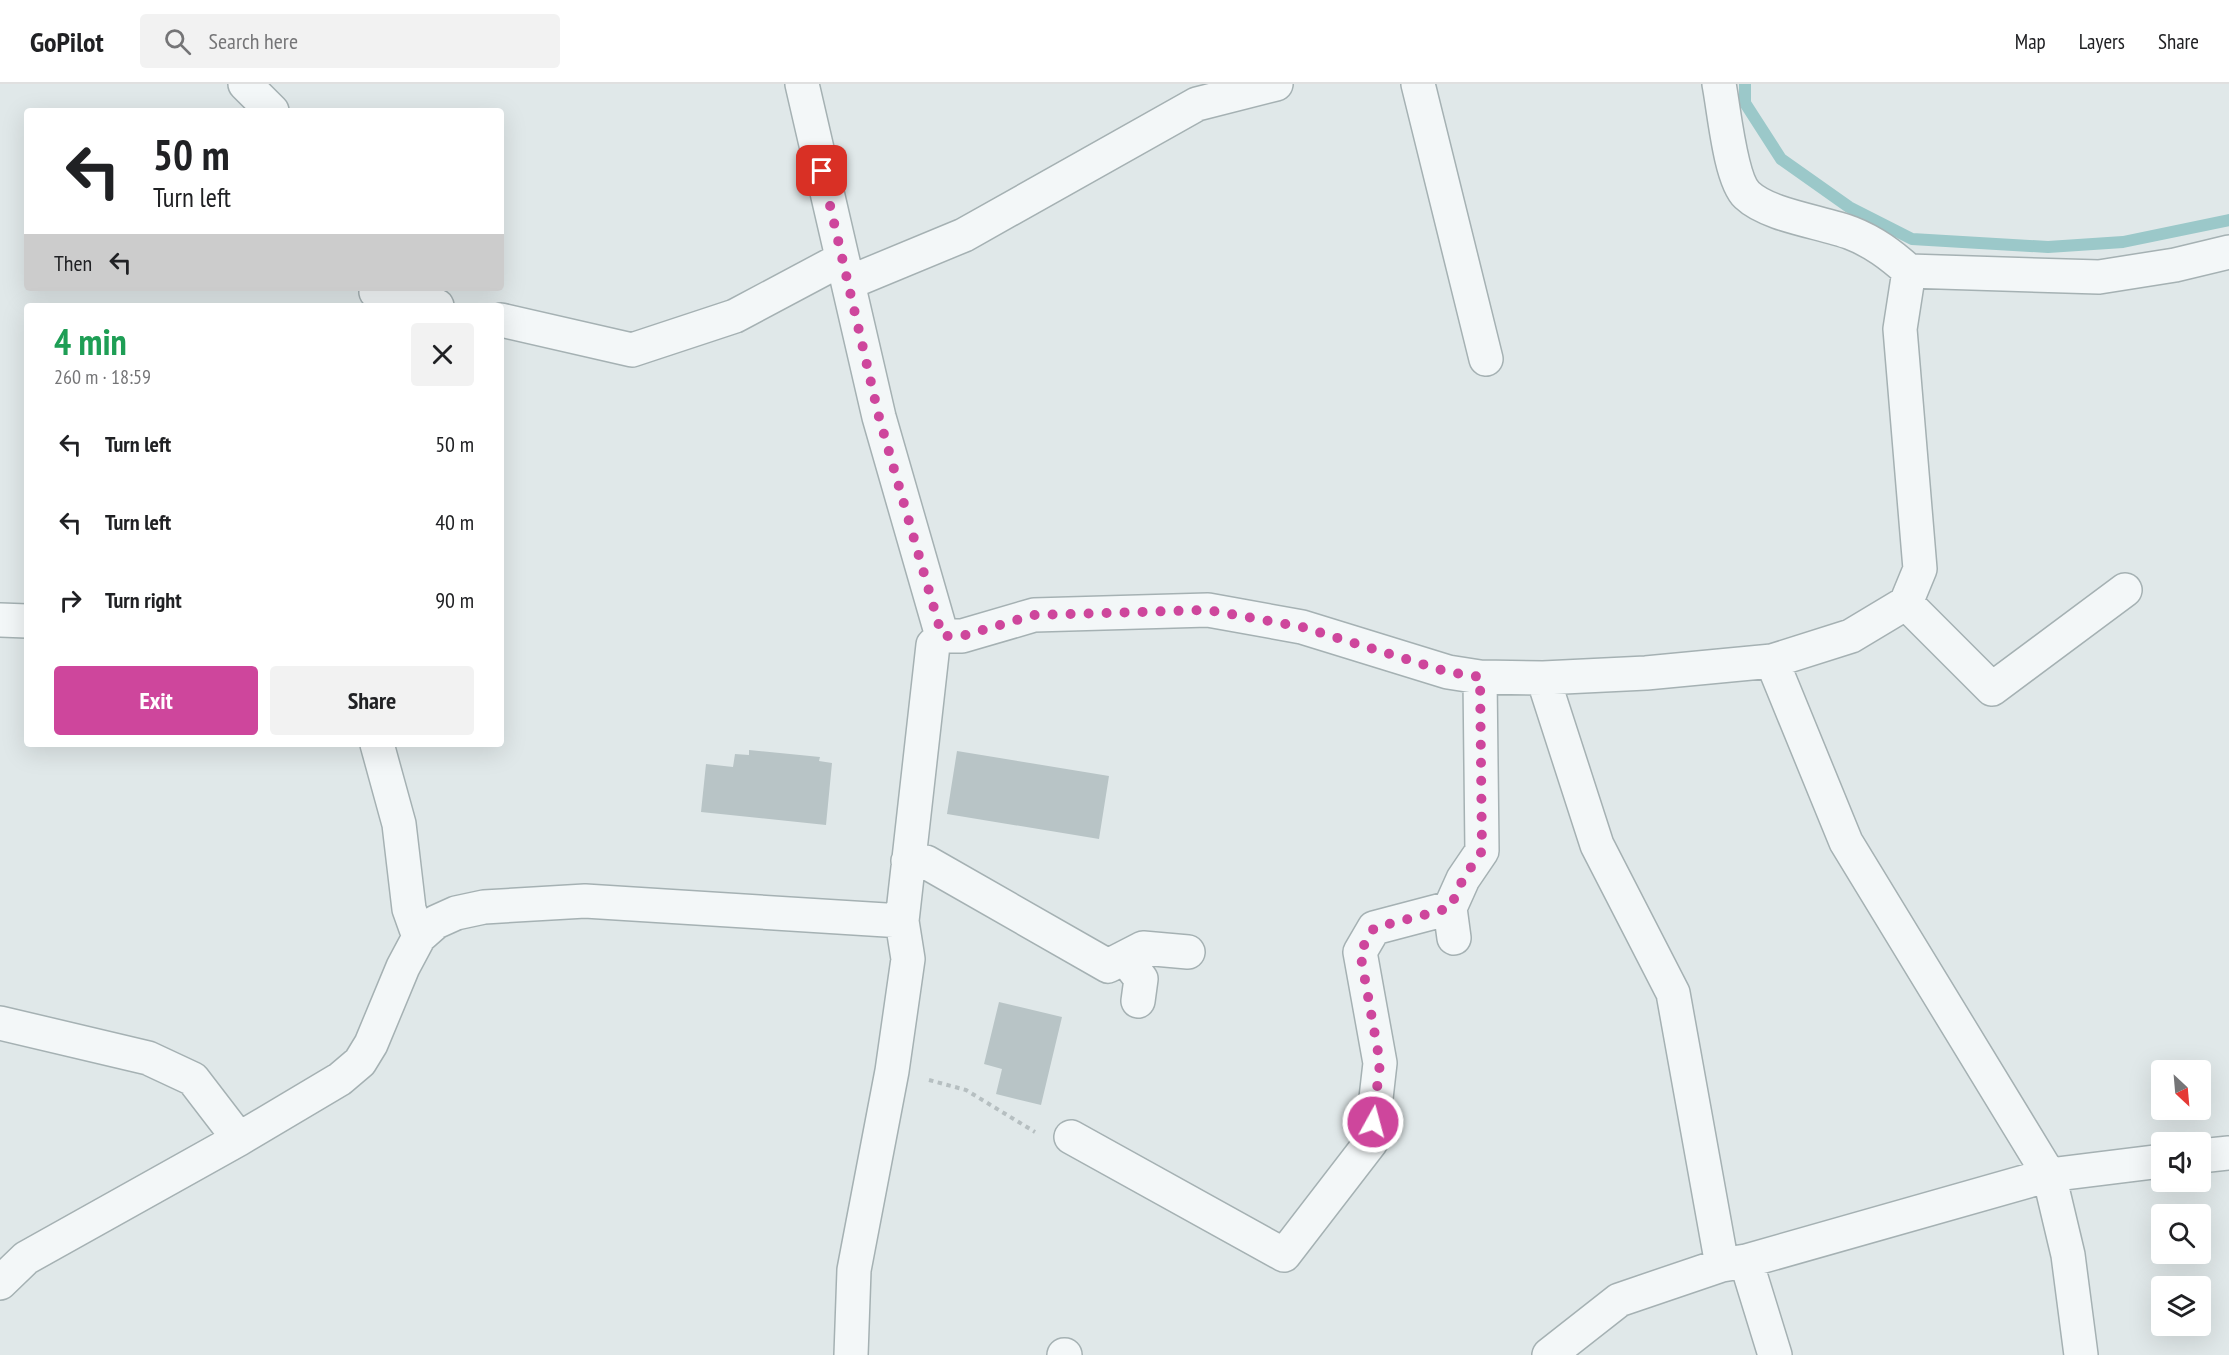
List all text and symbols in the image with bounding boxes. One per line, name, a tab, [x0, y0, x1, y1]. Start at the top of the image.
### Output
search box	[140, 14, 560, 68]
text: GoPilot	[30, 23, 104, 60]
icon: search	[161, 25, 194, 58]
text: Search here	[209, 27, 298, 55]
text: Map	[2015, 28, 2046, 55]
text: Layers	[2079, 28, 2125, 55]
text: Share	[2158, 28, 2199, 55]
text: 50 m	[153, 127, 230, 182]
icon: left	[54, 132, 132, 210]
pin	[796, 145, 847, 196]
icon: arrive	[805, 154, 838, 187]
text: Turn left	[153, 180, 231, 214]
icon: left	[104, 246, 137, 279]
text: Then	[54, 249, 92, 277]
text: 4 min	[54, 318, 127, 365]
button: close	[411, 323, 474, 386]
text: 260 m · 18:59	[54, 364, 151, 390]
icon: left	[54, 428, 87, 461]
text: Turn left	[105, 430, 171, 458]
text: 50 m	[435, 430, 474, 458]
icon: left	[54, 506, 87, 539]
text: Turn left	[105, 508, 171, 536]
text: 40 m	[435, 508, 474, 536]
icon: right	[54, 584, 87, 617]
text: Turn right	[105, 586, 182, 614]
text: 90 m	[435, 586, 474, 614]
button: Exit	[54, 666, 258, 735]
button: Share	[270, 666, 474, 735]
north arrow	[2151, 1060, 2211, 1120]
map controls	[2151, 1060, 2211, 1336]
position arrow	[1341, 1090, 1405, 1154]
button: sound	[2151, 1132, 2211, 1192]
button: search	[2151, 1204, 2211, 1264]
button: layers	[2151, 1276, 2211, 1336]

